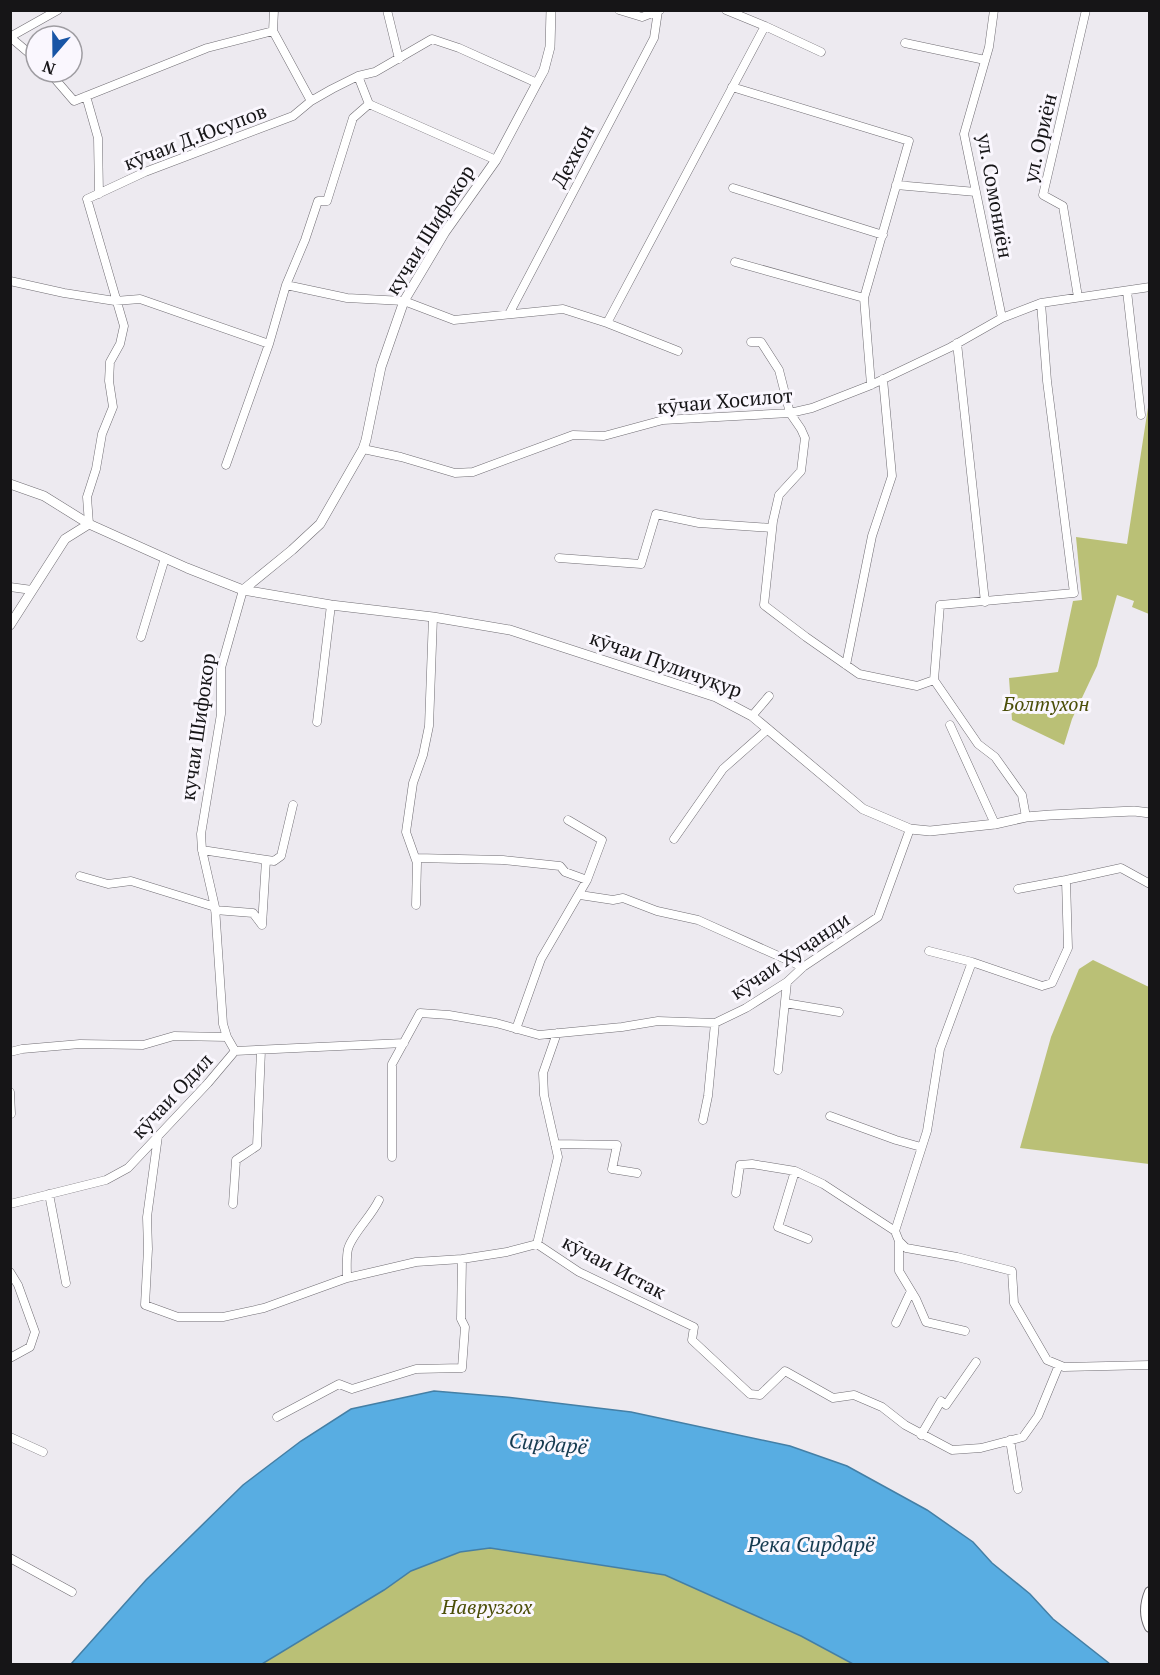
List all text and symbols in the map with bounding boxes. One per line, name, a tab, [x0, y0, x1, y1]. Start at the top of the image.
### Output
north arrow	[24, 24, 84, 84]
text: N	[39, 56, 58, 81]
street label: ул. Ориён	[1016, 91, 1063, 186]
street label: кӯчаи Д.Юсупов	[119, 97, 270, 176]
street label: Дехкон	[545, 120, 600, 192]
street label: ул. Сомониён	[971, 130, 1020, 260]
street label: кучаи Шифокор	[379, 160, 480, 300]
street label: кӯчаи Хосилот	[656, 381, 794, 420]
street label: кӯчаи Пуличуқур	[586, 623, 746, 704]
street label: кучаи Шифокор	[174, 651, 221, 802]
park label: Болтухон	[1001, 690, 1090, 717]
street label: кӯчаи Хуҷанди	[725, 906, 855, 1006]
street label: кӯчаи Одил	[125, 1047, 218, 1144]
street label: кӯчаи Истак	[558, 1228, 671, 1305]
water label: Сирдарё	[508, 1426, 590, 1461]
water label: Река Сирдарё	[746, 1530, 876, 1558]
park label: Наврузгох	[441, 1593, 533, 1620]

